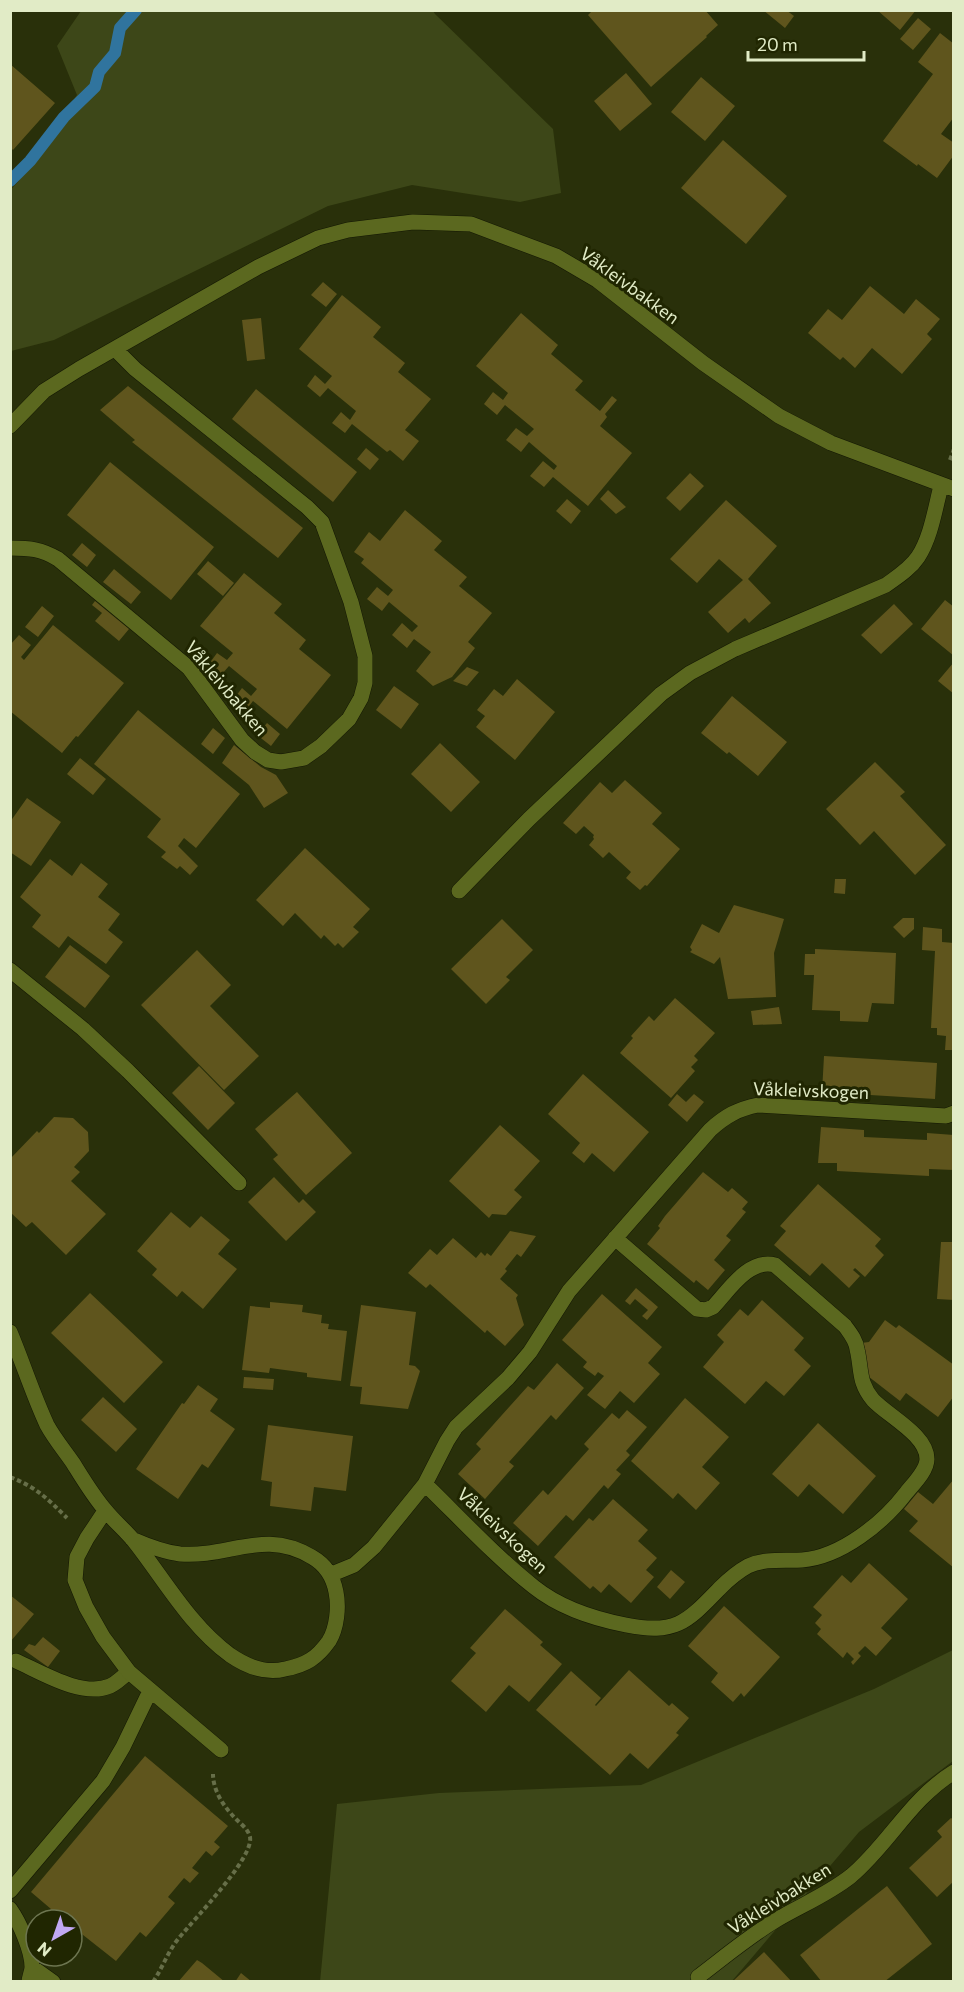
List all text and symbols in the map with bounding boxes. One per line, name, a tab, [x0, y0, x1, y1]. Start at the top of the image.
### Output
scale bar	[748, 24, 864, 62]
text: 20 m	[757, 33, 798, 55]
street label: Våkleivbakken	[576, 242, 684, 328]
street label: Våkleivbakken	[181, 636, 273, 740]
street label: Våkleivskogen	[753, 1077, 869, 1103]
street label: Våkleivskogen	[453, 1482, 553, 1578]
street label: Våkleivbakken	[723, 1858, 835, 1938]
north arrow	[24, 1908, 84, 1968]
text: N	[33, 1939, 55, 1961]

